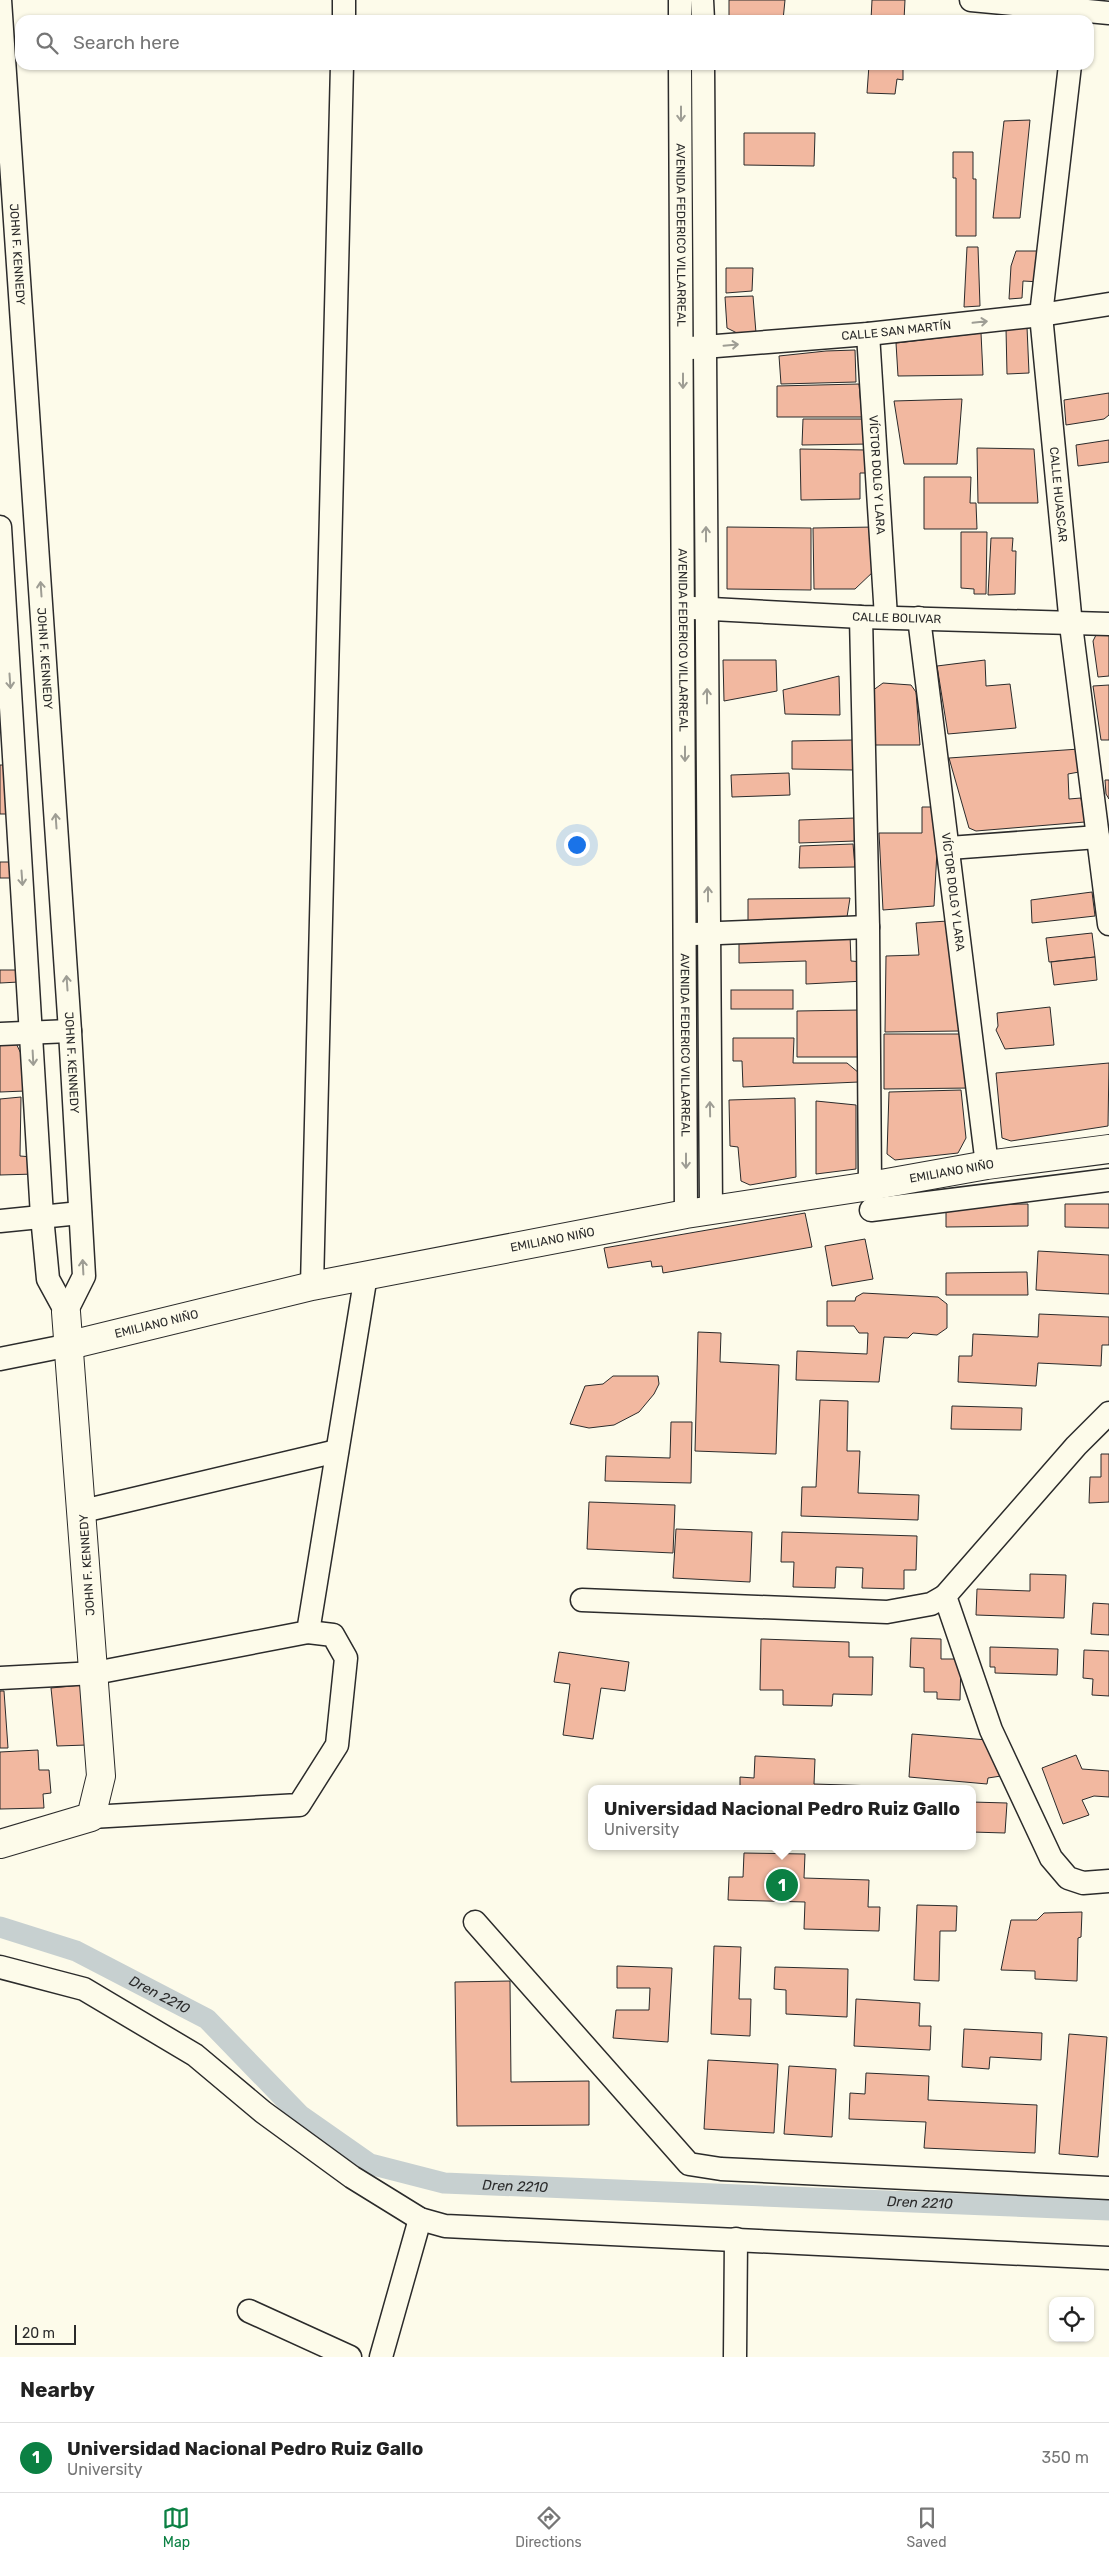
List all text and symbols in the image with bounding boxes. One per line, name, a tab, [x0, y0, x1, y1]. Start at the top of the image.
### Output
search box	[15, 15, 1094, 70]
icon: search	[33, 29, 61, 57]
text: Search here	[73, 31, 180, 54]
one-way arrow	[676, 105, 686, 121]
street label: AVENIDA FEDERICO VILLARREAL	[673, 143, 688, 327]
street label: JOHN F. KENNEDY	[7, 203, 28, 306]
one-way arrow	[972, 317, 988, 327]
street label: CALLE SAN MARTÍN	[841, 318, 952, 343]
one-way arrow	[723, 340, 739, 350]
one-way arrow	[678, 372, 688, 389]
street label: VÍCTOR DOLG Y LARA	[866, 414, 888, 535]
street label: CALLE HUASCAR	[1047, 446, 1070, 543]
one-way arrow	[701, 526, 711, 542]
street label: AVENIDA FEDERICO VILLARREAL	[676, 548, 690, 732]
one-way arrow	[36, 581, 45, 597]
street label: JOHN F. KENNEDY	[34, 607, 55, 710]
street label: CALLE BOLIVAR	[852, 610, 942, 626]
one-way arrow	[5, 673, 14, 689]
one-way arrow	[702, 688, 712, 704]
one-way arrow	[680, 745, 690, 761]
one-way arrow	[51, 813, 61, 829]
your location	[564, 832, 590, 858]
street label: VÍCTOR DOLG Y LARA	[939, 832, 967, 952]
one-way arrow	[17, 870, 27, 886]
one-way arrow	[703, 886, 713, 902]
street label: AVENIDA FEDERICO VILLARREAL	[678, 953, 693, 1137]
one-way arrow	[62, 975, 71, 991]
street label: JOHN F. KENNEDY	[62, 1011, 82, 1114]
one-way arrow	[29, 1049, 38, 1065]
one-way arrow	[705, 1101, 715, 1117]
one-way arrow	[681, 1152, 691, 1169]
street label: EMILIANO NIÑO	[908, 1157, 995, 1186]
street label: EMILIANO NIÑO	[509, 1225, 596, 1255]
one-way arrow	[79, 1260, 88, 1276]
street label: EMILIANO NIÑO	[113, 1307, 200, 1341]
street label: JOHN F. KENNEDY	[76, 1513, 98, 1616]
popup	[588, 1785, 976, 1850]
text: Universidad Nacional Pedro Ruiz Gallo	[604, 1797, 960, 1820]
text: University	[604, 1820, 679, 1839]
pin: 1	[766, 1866, 798, 1904]
water label: Dren 2210	[127, 1972, 193, 2017]
water label: Dren 2210	[482, 2176, 549, 2196]
water label: Dren 2210	[887, 2192, 953, 2212]
map controls	[1049, 2297, 1094, 2342]
button: locate	[1049, 2297, 1094, 2342]
scale bar	[15, 2322, 76, 2345]
text: 20 m	[22, 2325, 55, 2342]
text: Nearby	[20, 2377, 95, 2402]
text: Universidad Nacional Pedro Ruiz Gallo	[67, 2437, 423, 2460]
text: 1	[32, 2448, 40, 2467]
text: 350 m	[1042, 2448, 1089, 2467]
text: University	[67, 2460, 143, 2479]
tab: Map	[162, 2504, 190, 2551]
tab: Directions	[515, 2504, 582, 2551]
tab: Saved	[907, 2504, 947, 2551]

